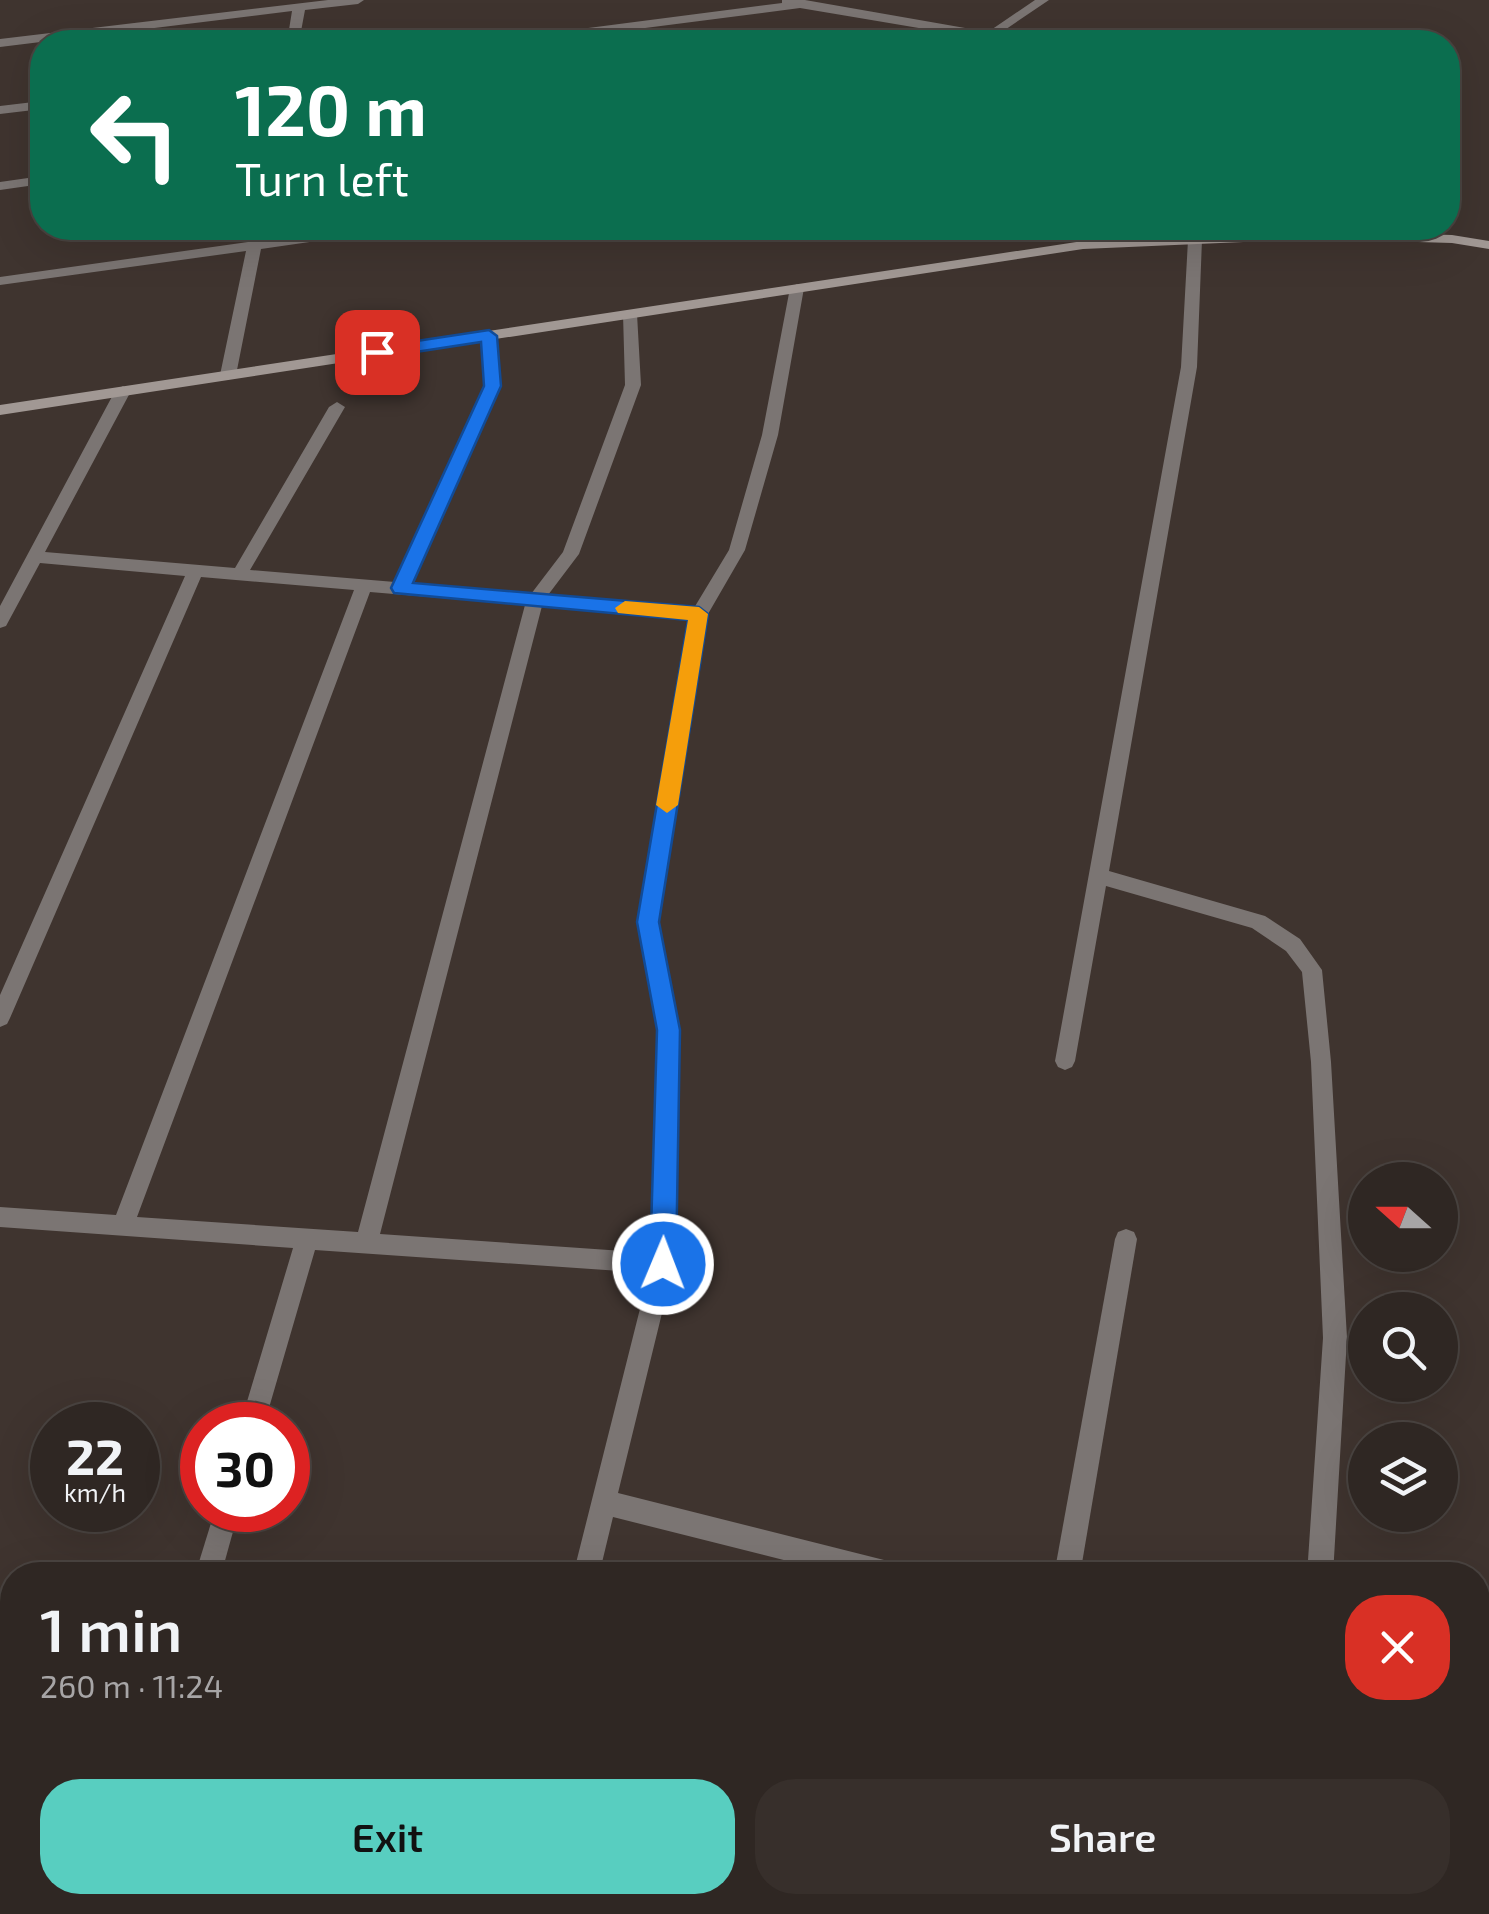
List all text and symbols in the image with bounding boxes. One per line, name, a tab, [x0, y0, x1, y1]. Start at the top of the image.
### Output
text: 120 m	[235, 66, 427, 150]
icon: left	[70, 70, 200, 200]
text: Turn left	[235, 151, 409, 205]
pin	[335, 310, 420, 395]
icon: arrive	[350, 325, 405, 380]
north arrow	[1348, 1162, 1458, 1272]
map controls	[1348, 1162, 1458, 1532]
position arrow	[611, 1212, 715, 1316]
button: search	[1348, 1292, 1458, 1402]
speed limit sign: 30	[180, 1402, 310, 1532]
button: layers	[1348, 1422, 1458, 1532]
text: 22	[66, 1425, 124, 1485]
text: km/h	[64, 1477, 126, 1507]
text: 1 min	[40, 1592, 182, 1664]
button: close	[1345, 1595, 1450, 1700]
text: 260 m · 11:24	[40, 1666, 223, 1704]
button: Exit	[40, 1779, 735, 1894]
button: Share	[755, 1779, 1450, 1894]

